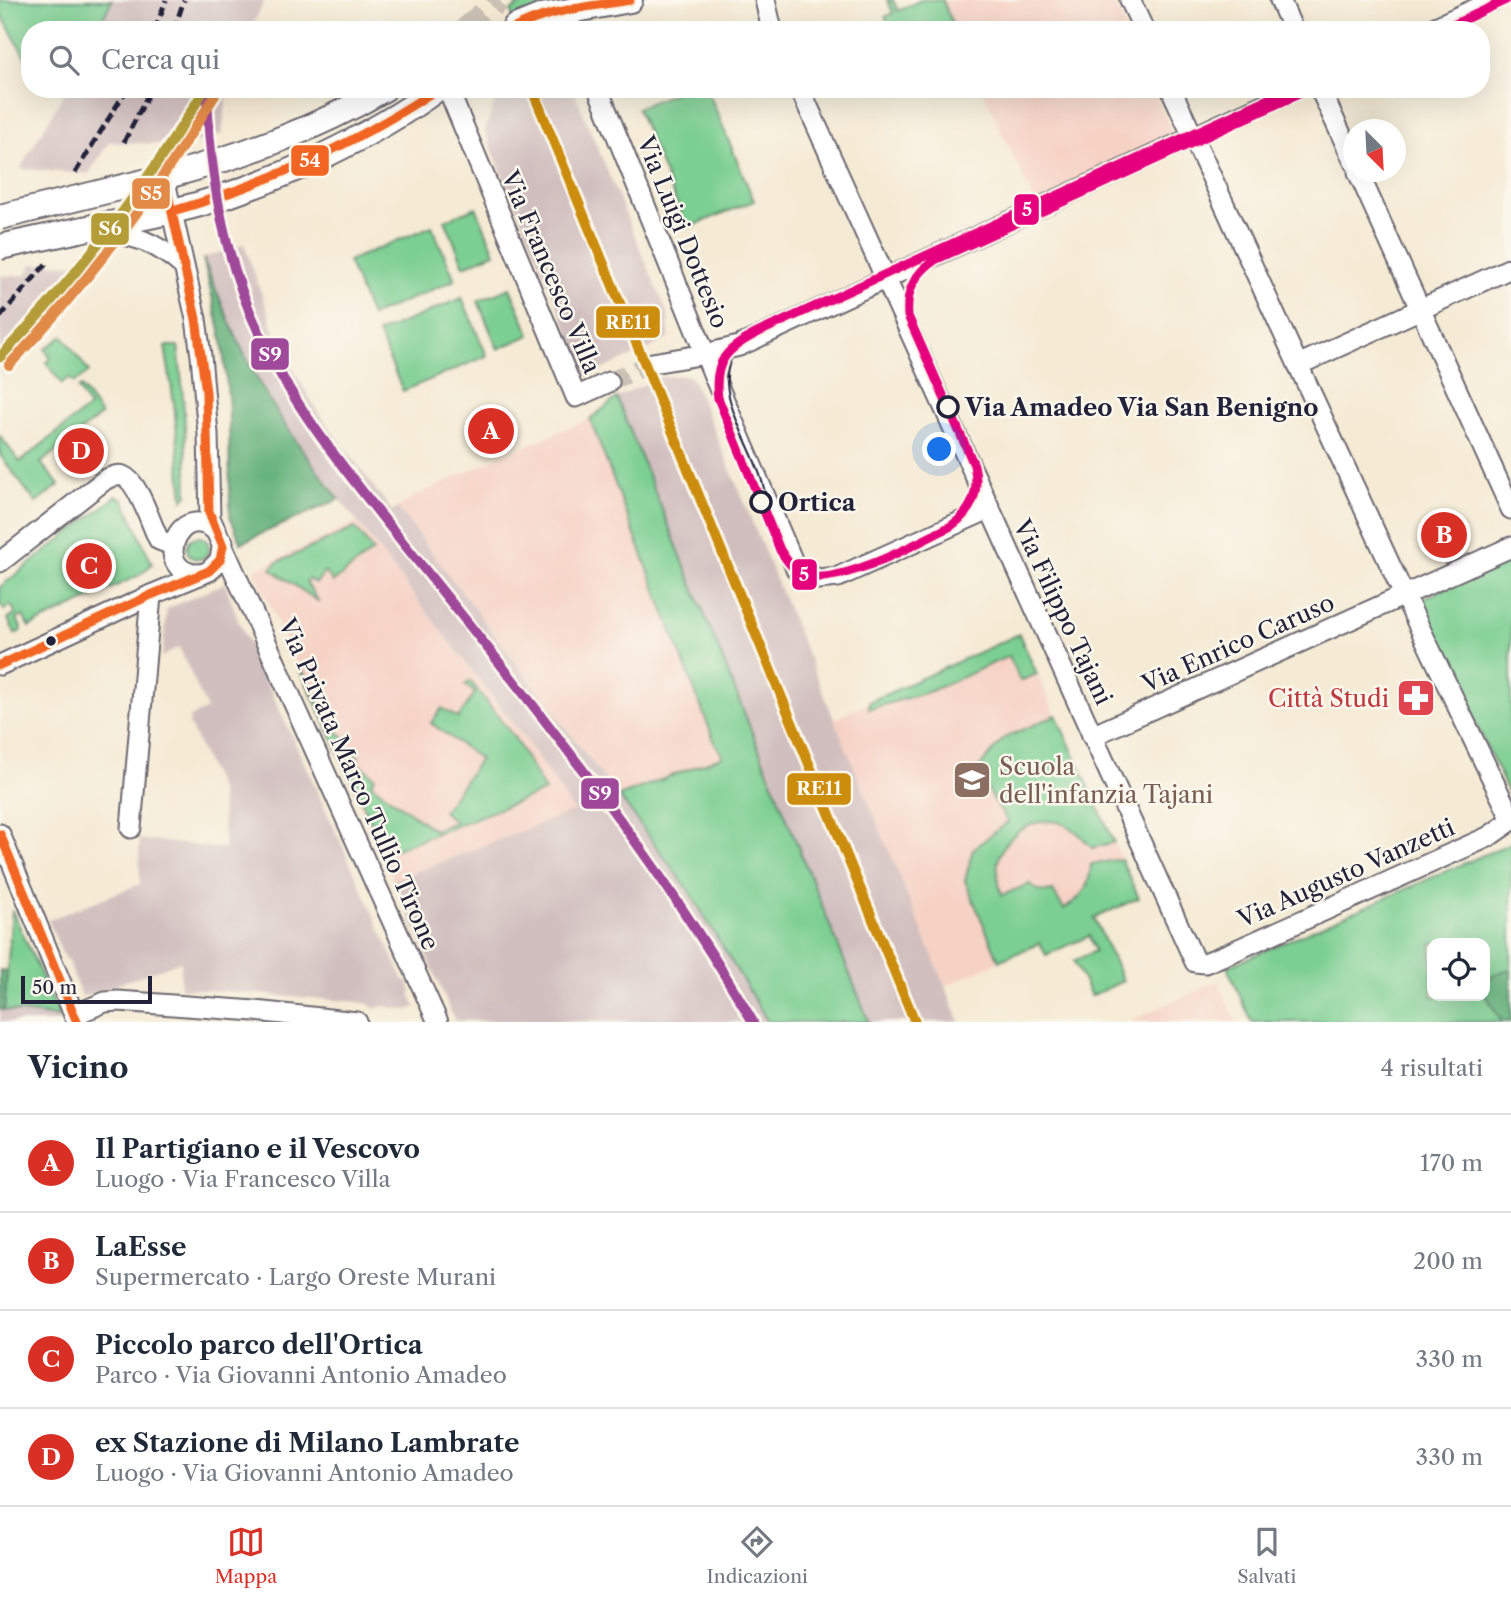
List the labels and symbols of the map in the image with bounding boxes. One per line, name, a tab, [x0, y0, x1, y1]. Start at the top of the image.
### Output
north arrow	[1343, 119, 1406, 182]
street label: Via Luigi Dottesio	[631, 131, 735, 332]
line badge: 54	[290, 144, 330, 177]
text: 54	[299, 149, 321, 172]
street label: Via Francesco Villa	[495, 165, 607, 378]
line badge: S5	[131, 177, 171, 210]
text: S5	[140, 182, 162, 205]
line badge: 5	[1013, 193, 1040, 226]
text: 5	[1022, 198, 1032, 221]
line badge: S6	[90, 212, 130, 246]
text: S6	[98, 217, 122, 240]
line badge: RE11	[595, 305, 661, 339]
text: RE11	[605, 311, 651, 334]
line badge: S9	[250, 337, 290, 371]
text: S9	[258, 343, 282, 366]
place label: Via Amadeo Via San Benigno	[964, 393, 1319, 422]
marker: Via Amadeo Via San Benigno	[937, 396, 959, 418]
pin: A	[468, 405, 514, 457]
pin: D	[58, 425, 104, 477]
your location	[922, 432, 956, 466]
place label: Ortica	[778, 488, 857, 517]
marker: Ortica	[750, 491, 772, 513]
pin: B	[1421, 509, 1467, 561]
street label: Via Filippo Tajani	[1007, 514, 1119, 709]
pin: C	[66, 540, 112, 592]
line badge: 5	[791, 558, 818, 591]
text: 5	[799, 563, 809, 586]
street label: Via Enrico Caruso	[1137, 588, 1339, 699]
street label: Via Privata Marco Tullio Tirone	[272, 613, 445, 954]
unlabelled marker	[44, 634, 58, 648]
pharmacy icon: Città Studi	[1395, 677, 1437, 719]
place label: Città Studi	[1268, 684, 1389, 713]
place label: Scuola dell'infanzia Tajani	[999, 752, 1213, 809]
school or university icon: Scuola dell'infanzia Tajani	[951, 759, 993, 801]
line badge: RE11	[786, 772, 852, 806]
line badge: S9	[580, 777, 620, 810]
text: RE11	[796, 777, 842, 800]
text: S9	[588, 782, 612, 805]
street label: Via Augusto Vanzetti	[1232, 812, 1459, 934]
scale bar	[21, 973, 152, 1005]

